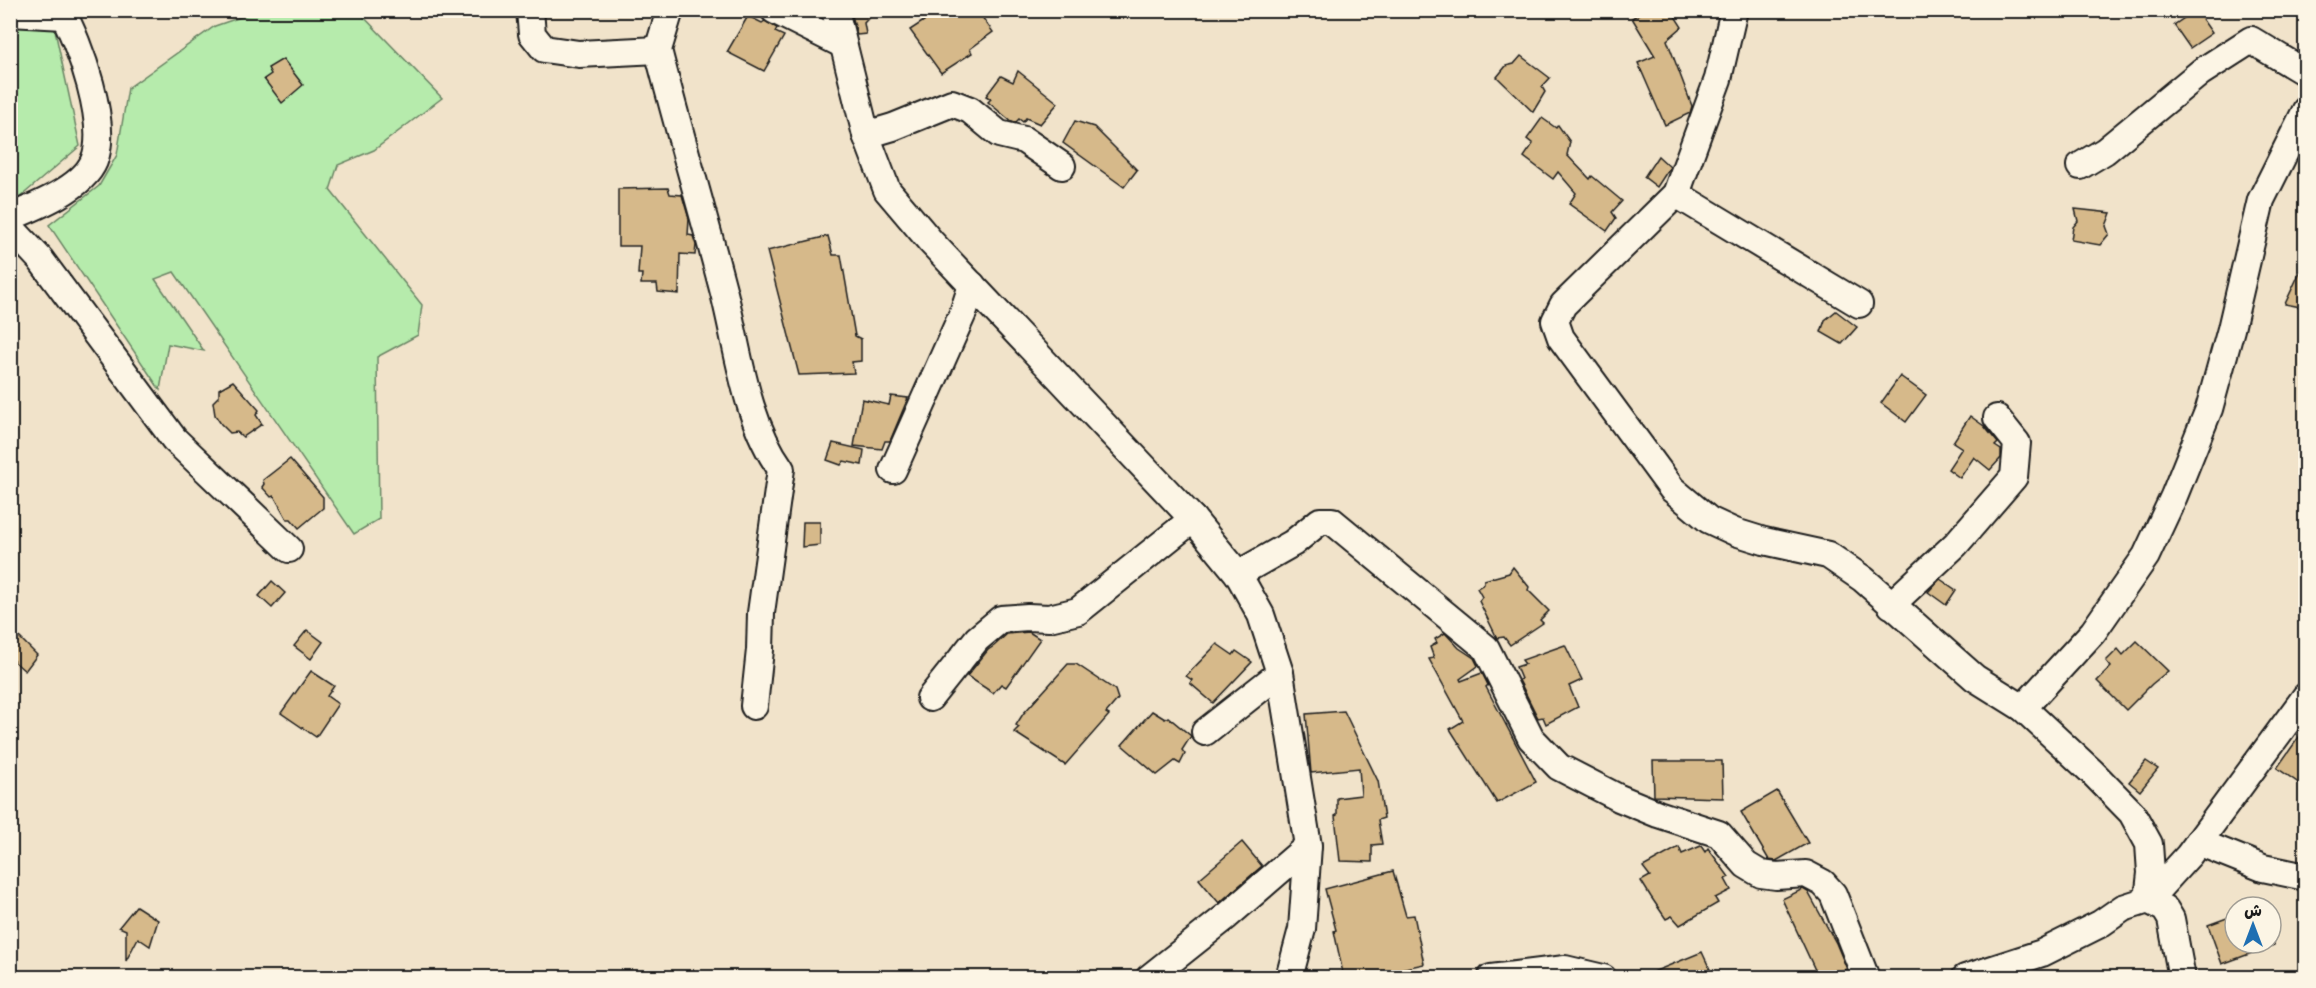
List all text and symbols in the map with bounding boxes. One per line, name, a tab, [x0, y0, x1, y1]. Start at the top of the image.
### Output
north arrow	[2223, 895, 2283, 955]
text: ش	[2244, 900, 2262, 924]

